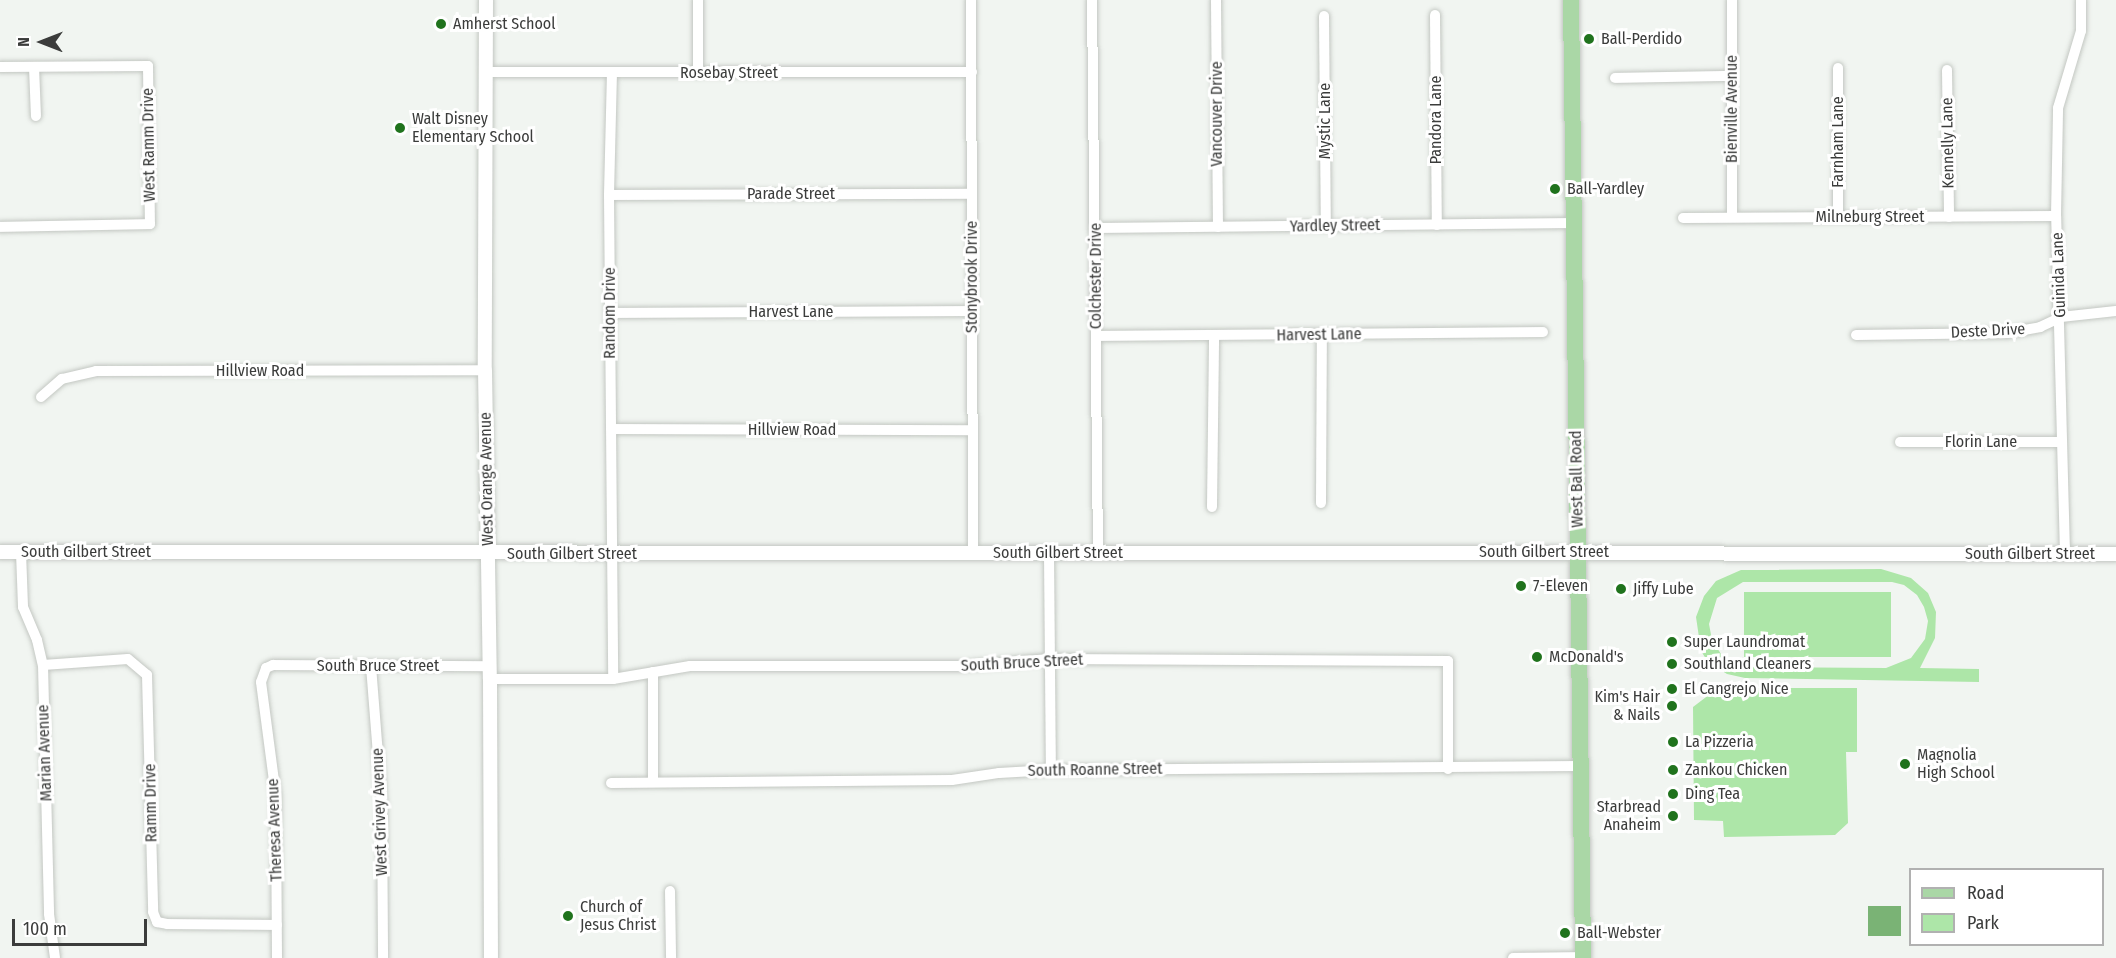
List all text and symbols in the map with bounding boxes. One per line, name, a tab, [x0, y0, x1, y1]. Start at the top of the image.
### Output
north arrow	[12, 12, 72, 72]
place label: Amherst School	[453, 14, 556, 34]
marker: Amherst School	[434, 17, 448, 31]
place label: Ball-Perdido	[1601, 29, 1682, 49]
marker: Ball-Perdido	[1582, 32, 1596, 46]
text: N	[14, 37, 33, 47]
street label: Bienville Avenue	[1722, 55, 1742, 163]
street label: Vancouver Drive	[1207, 61, 1227, 167]
street label: Rosebay Street	[680, 63, 778, 83]
street label: Pandora Lane	[1426, 76, 1446, 164]
street label: Mystic Lane	[1315, 83, 1335, 159]
street label: West Ramm Drive	[138, 88, 160, 202]
street label: Farnham Lane	[1828, 96, 1848, 188]
street label: Kennelly Lane	[1938, 97, 1958, 189]
place label: Walt Disney Elementary School	[412, 109, 534, 147]
marker: Walt Disney Elementary School	[393, 121, 407, 135]
place label: Ball-Yardley	[1567, 179, 1644, 199]
marker: Ball-Yardley	[1548, 182, 1562, 196]
street label: Parade Street	[747, 184, 835, 204]
street label: Milneburg Street	[1816, 207, 1924, 227]
street label: Yardley Street	[1290, 216, 1380, 236]
street label: Stonybrook Drive	[962, 221, 982, 333]
street label: Colchester Drive	[1086, 223, 1106, 329]
street label: Guinida Lane	[2048, 232, 2070, 318]
street label: Random Drive	[600, 267, 620, 359]
street label: Harvest Lane	[748, 302, 834, 322]
street label: Deste Drive	[1950, 319, 2026, 343]
street label: Harvest Lane	[1276, 325, 1362, 345]
street label: Hillview Road	[216, 361, 304, 381]
street label: West Orange Avenue	[476, 412, 498, 546]
street label: Hillview Road	[748, 420, 836, 440]
street label: West Ball Road	[1567, 430, 1587, 528]
street label: Florin Lane	[1945, 432, 2017, 452]
street label: South Gilbert Street	[21, 542, 151, 562]
street label: South Gilbert Street	[1479, 542, 1609, 562]
street label: South Gilbert Street	[993, 543, 1123, 563]
street label: South Gilbert Street	[507, 544, 637, 564]
street label: South Gilbert Street	[1965, 544, 2095, 564]
place label: 7-Eleven	[1533, 576, 1588, 596]
marker: 7-Eleven	[1514, 579, 1528, 593]
place label: Jiffy Lube	[1633, 579, 1694, 599]
marker: Jiffy Lube	[1614, 582, 1628, 596]
place label: Super Laundromat	[1684, 632, 1805, 652]
marker: Super Laundromat	[1665, 635, 1679, 649]
place label: McDonald's	[1549, 647, 1624, 667]
street label: South Bruce Street	[960, 650, 1084, 676]
marker: McDonald's	[1530, 650, 1544, 664]
place label: Southland Cleaners	[1684, 654, 1811, 674]
street label: South Bruce Street	[317, 656, 439, 676]
marker: Southland Cleaners	[1665, 657, 1679, 671]
place label: El Cangrejo Nice	[1684, 679, 1789, 699]
marker: El Cangrejo Nice	[1665, 682, 1679, 696]
place label: Kim's Hair & Nails	[1595, 687, 1660, 725]
marker: Kim's Hair & Nails	[1665, 699, 1679, 713]
street label: Marian Avenue	[34, 704, 56, 802]
place label: La Pizzeria	[1685, 732, 1754, 752]
marker: La Pizzeria	[1666, 735, 1680, 749]
place label: Magnolia High School	[1917, 745, 1995, 783]
street label: West Grivey Avenue	[368, 748, 392, 876]
marker: Magnolia High School	[1898, 757, 1912, 771]
street label: South Roanne Street	[1028, 759, 1162, 781]
place label: Zankou Chicken	[1685, 760, 1787, 780]
marker: Zankou Chicken	[1666, 763, 1680, 777]
street label: Ramm Drive	[141, 764, 161, 842]
street label: Theresa Avenue	[264, 778, 286, 882]
place label: Ding Tea	[1685, 784, 1740, 804]
marker: Ding Tea	[1666, 787, 1680, 801]
place label: Starbread Anaheim	[1597, 797, 1661, 835]
marker: Starbread Anaheim	[1666, 809, 1680, 823]
legend	[1909, 868, 2104, 946]
text: Road	[1967, 882, 2004, 904]
place label: Church of Jesus Christ	[580, 897, 656, 935]
scale bar	[15, 907, 150, 945]
marker: Church of Jesus Christ	[561, 909, 575, 923]
text: Park	[1967, 912, 1999, 934]
text: 100 m	[23, 918, 67, 940]
place label: Ball-Webster	[1577, 923, 1661, 943]
marker: Ball-Webster	[1558, 926, 1572, 940]

